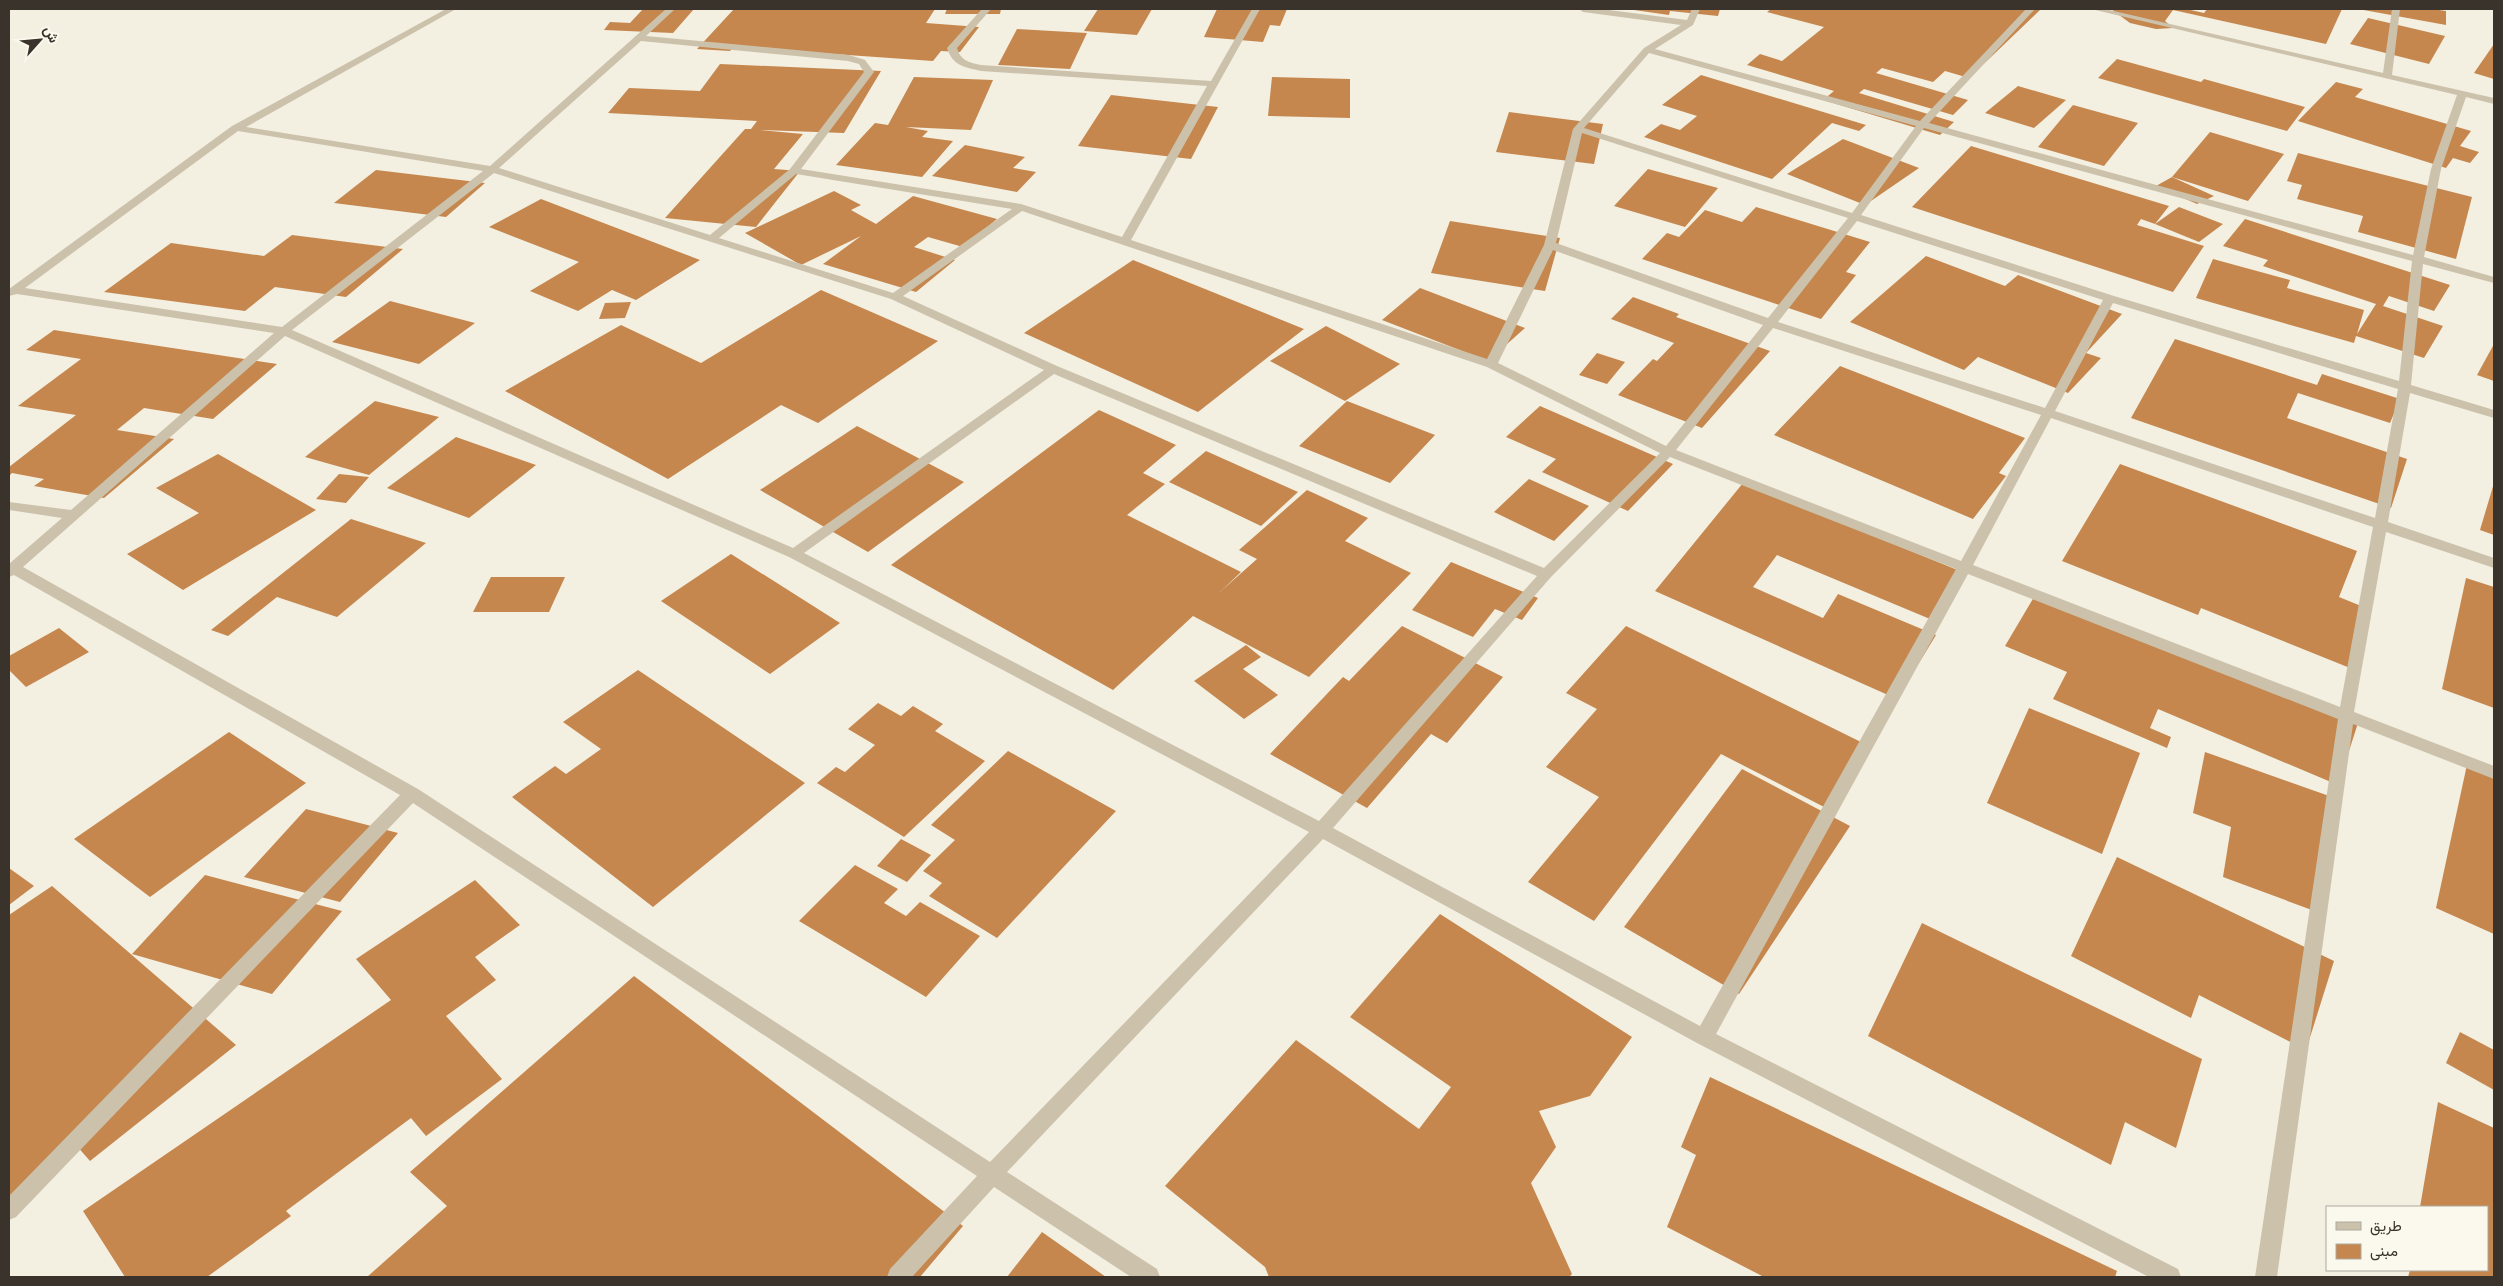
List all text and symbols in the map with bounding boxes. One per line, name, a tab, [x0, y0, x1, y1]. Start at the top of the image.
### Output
north arrow	[15, 15, 65, 65]
text: ش	[39, 23, 64, 46]
legend	[2326, 1206, 2488, 1271]
text: طريق	[2370, 1216, 2402, 1236]
text: مبنى	[2370, 1241, 2398, 1261]

